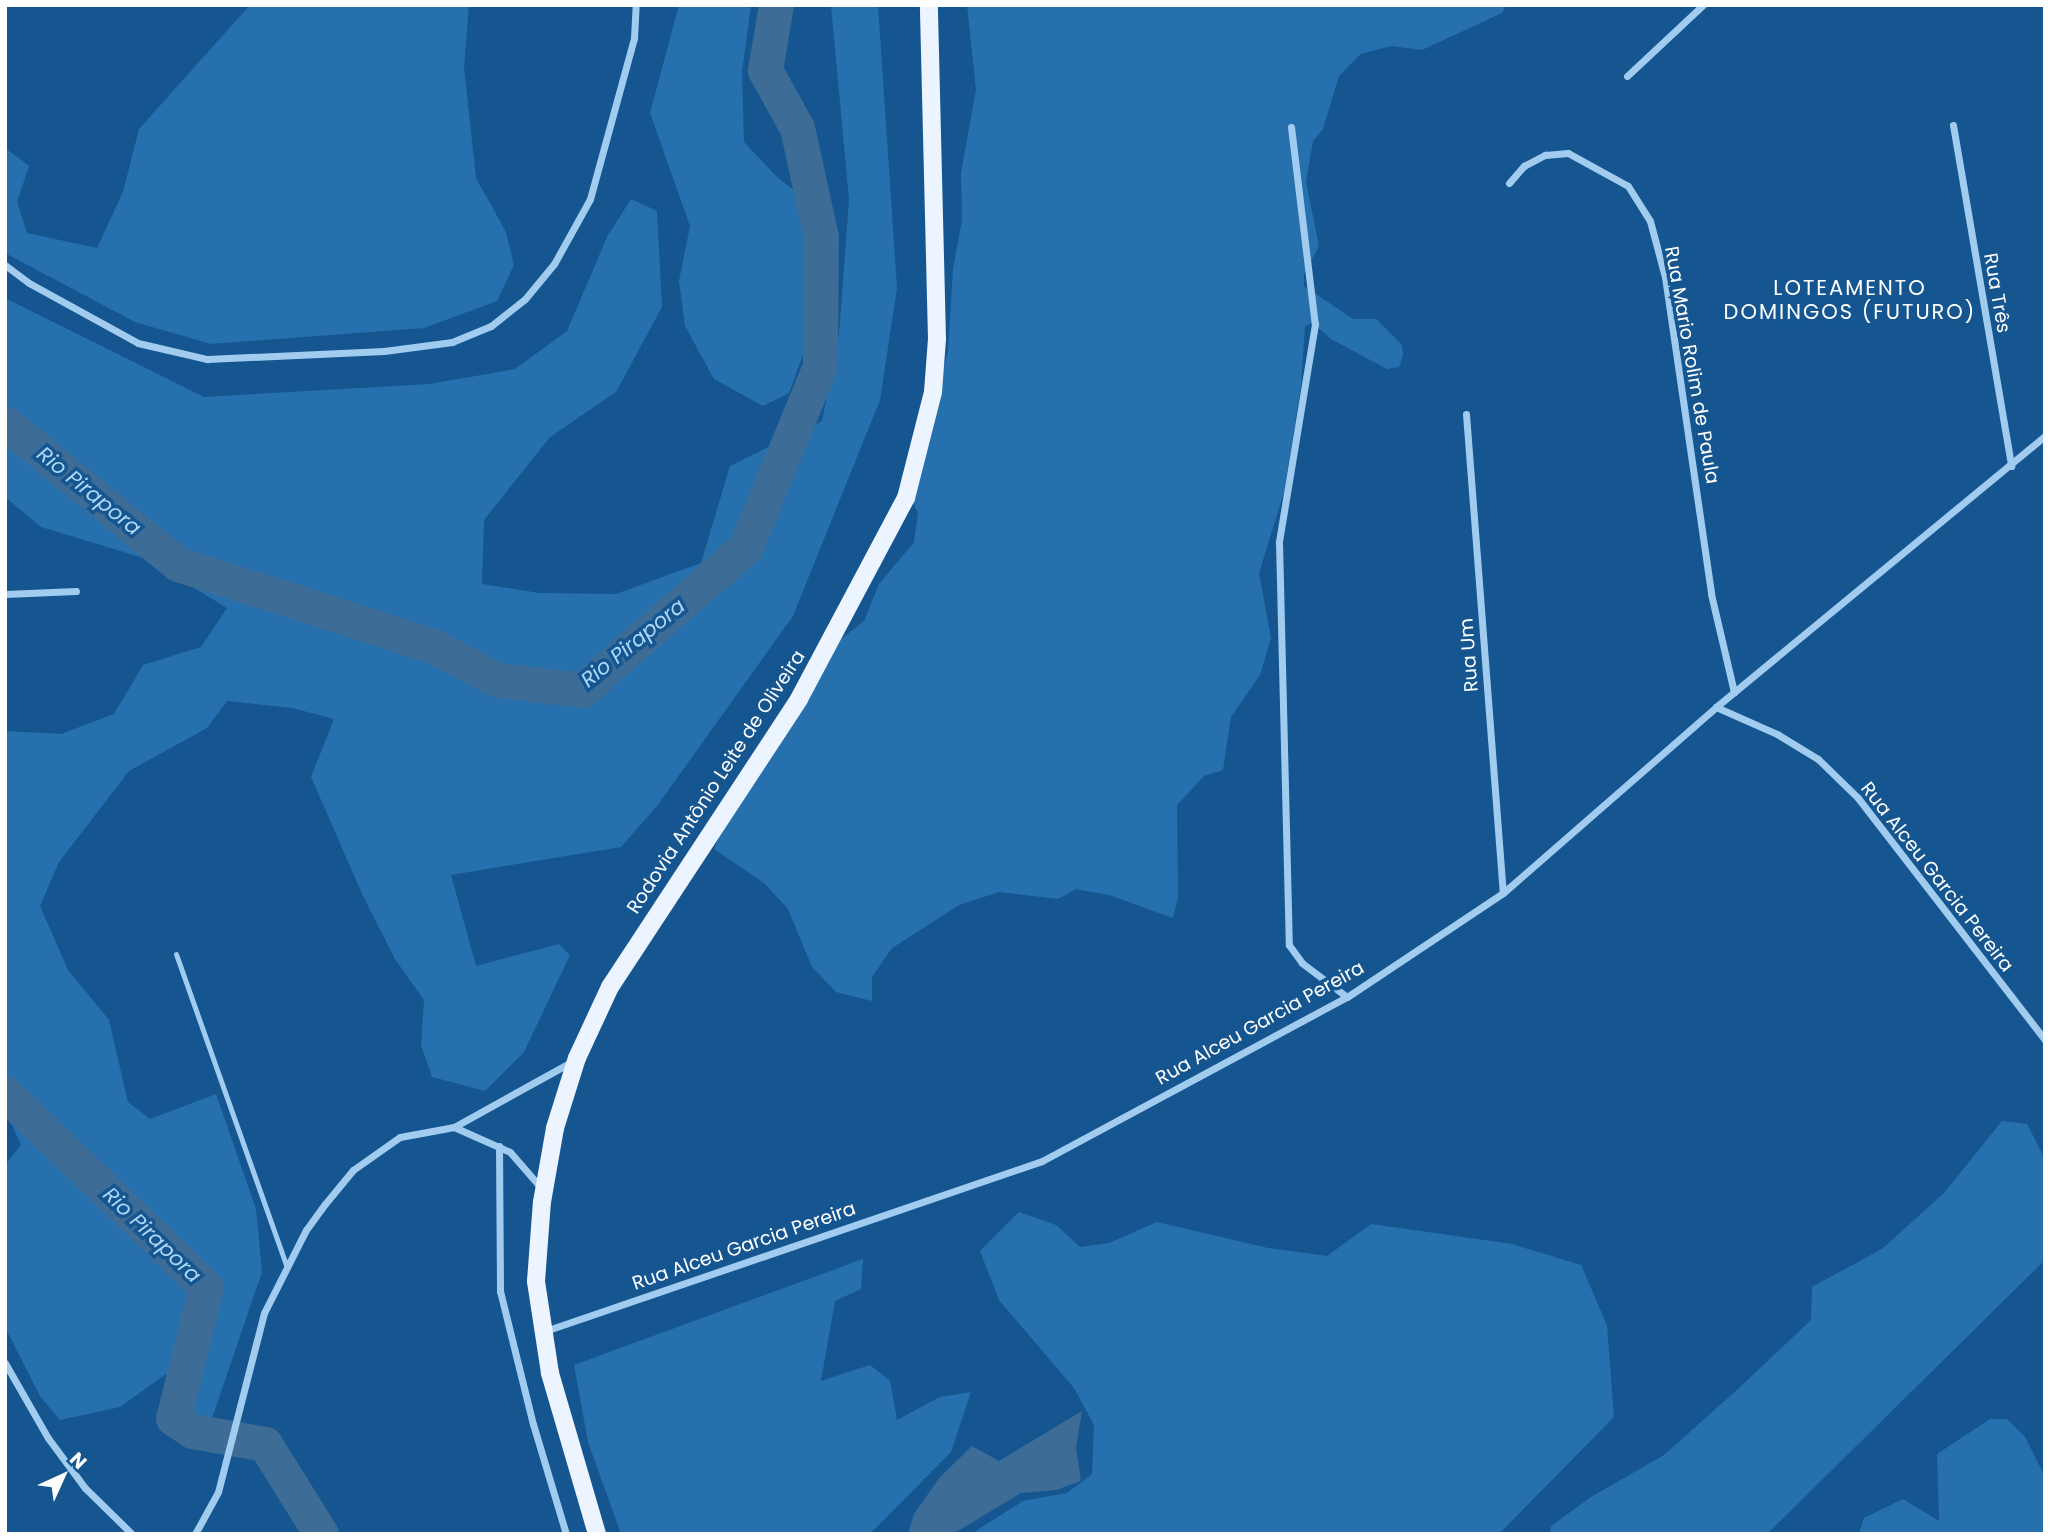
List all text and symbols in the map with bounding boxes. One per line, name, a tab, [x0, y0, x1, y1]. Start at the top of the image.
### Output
street label: Rua Mario Rolim de Paula	[1660, 244, 1724, 486]
street label: Rua Três	[1979, 251, 2015, 335]
district label: LOTEAMENTO DOMINGOS (FUTURO)	[1726, 275, 1974, 325]
water label: Rio Pirapora	[32, 441, 146, 541]
water label: Rio Pirapora	[576, 593, 690, 693]
street label: Rua Um	[1455, 617, 1483, 693]
street label: Rodovia Antônio Leite de Oliveira	[622, 646, 810, 918]
street label: Rua Alceu Garcia Pereira	[1856, 777, 2018, 977]
street label: Rua Alceu Garcia Pereira	[1152, 956, 1368, 1090]
water label: Rio Pirapora	[98, 1182, 206, 1288]
street label: Rua Alceu Garcia Pereira	[629, 1197, 859, 1295]
north arrow	[28, 1441, 98, 1511]
text: N	[64, 1446, 93, 1475]

